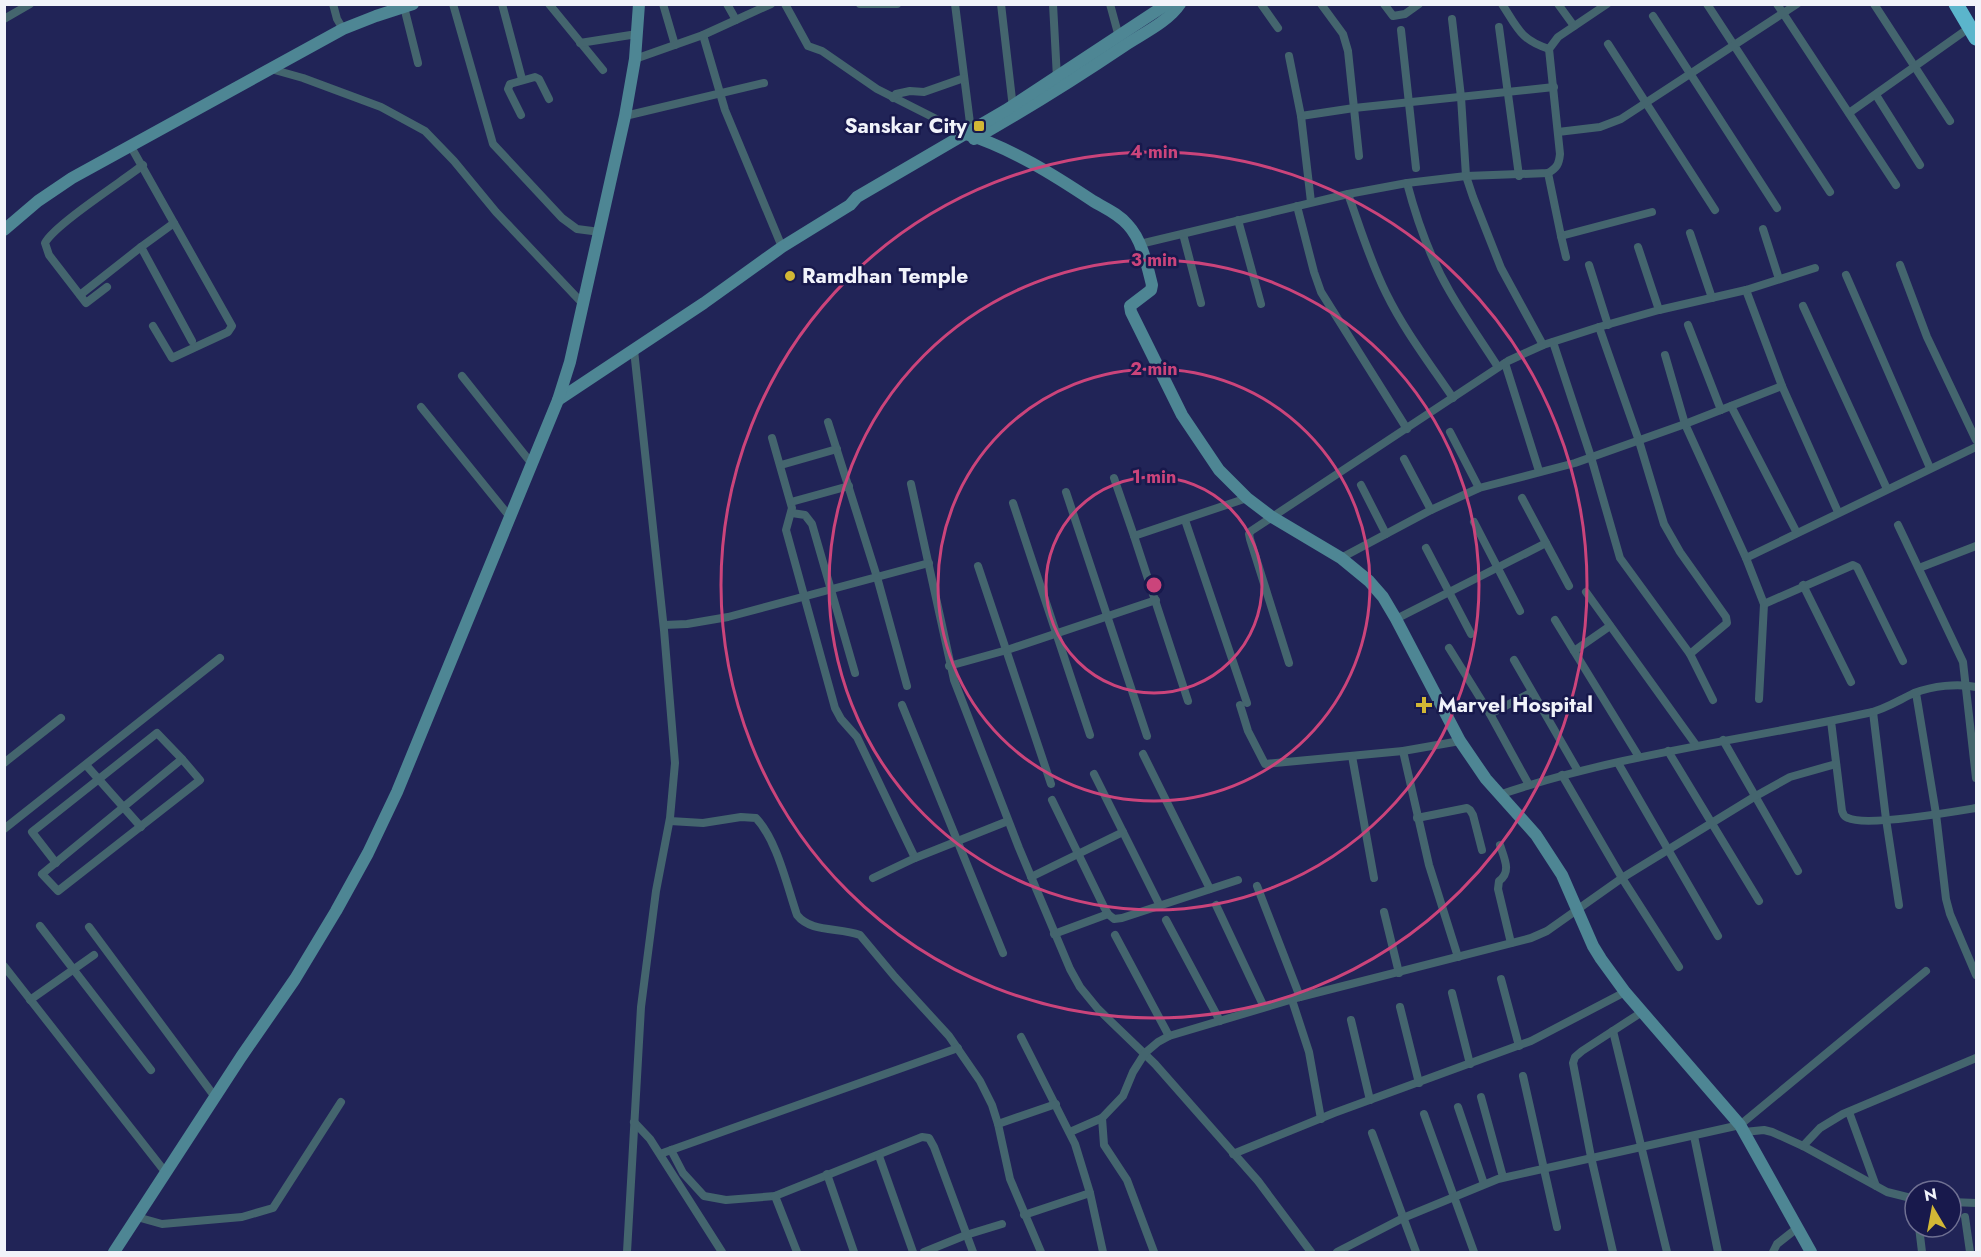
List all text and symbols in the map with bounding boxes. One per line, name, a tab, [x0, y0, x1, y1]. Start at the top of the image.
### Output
place label: Sanskar City	[844, 111, 968, 141]
marker: Sanskar City	[972, 119, 986, 133]
text: 4 min	[1130, 139, 1178, 165]
text: 3 min	[1131, 247, 1177, 273]
place label: Ramdhan Temple	[802, 261, 968, 291]
marker: Ramdhan Temple	[783, 269, 797, 283]
text: 2 min	[1130, 356, 1178, 382]
text: 1 min	[1132, 464, 1176, 490]
centre of rings	[1144, 575, 1164, 595]
place label: Marvel Hospital	[1438, 690, 1593, 720]
marker: Marvel Hospital	[1415, 696, 1433, 714]
north arrow	[1903, 1179, 1963, 1239]
text: N	[1922, 1182, 1939, 1207]

